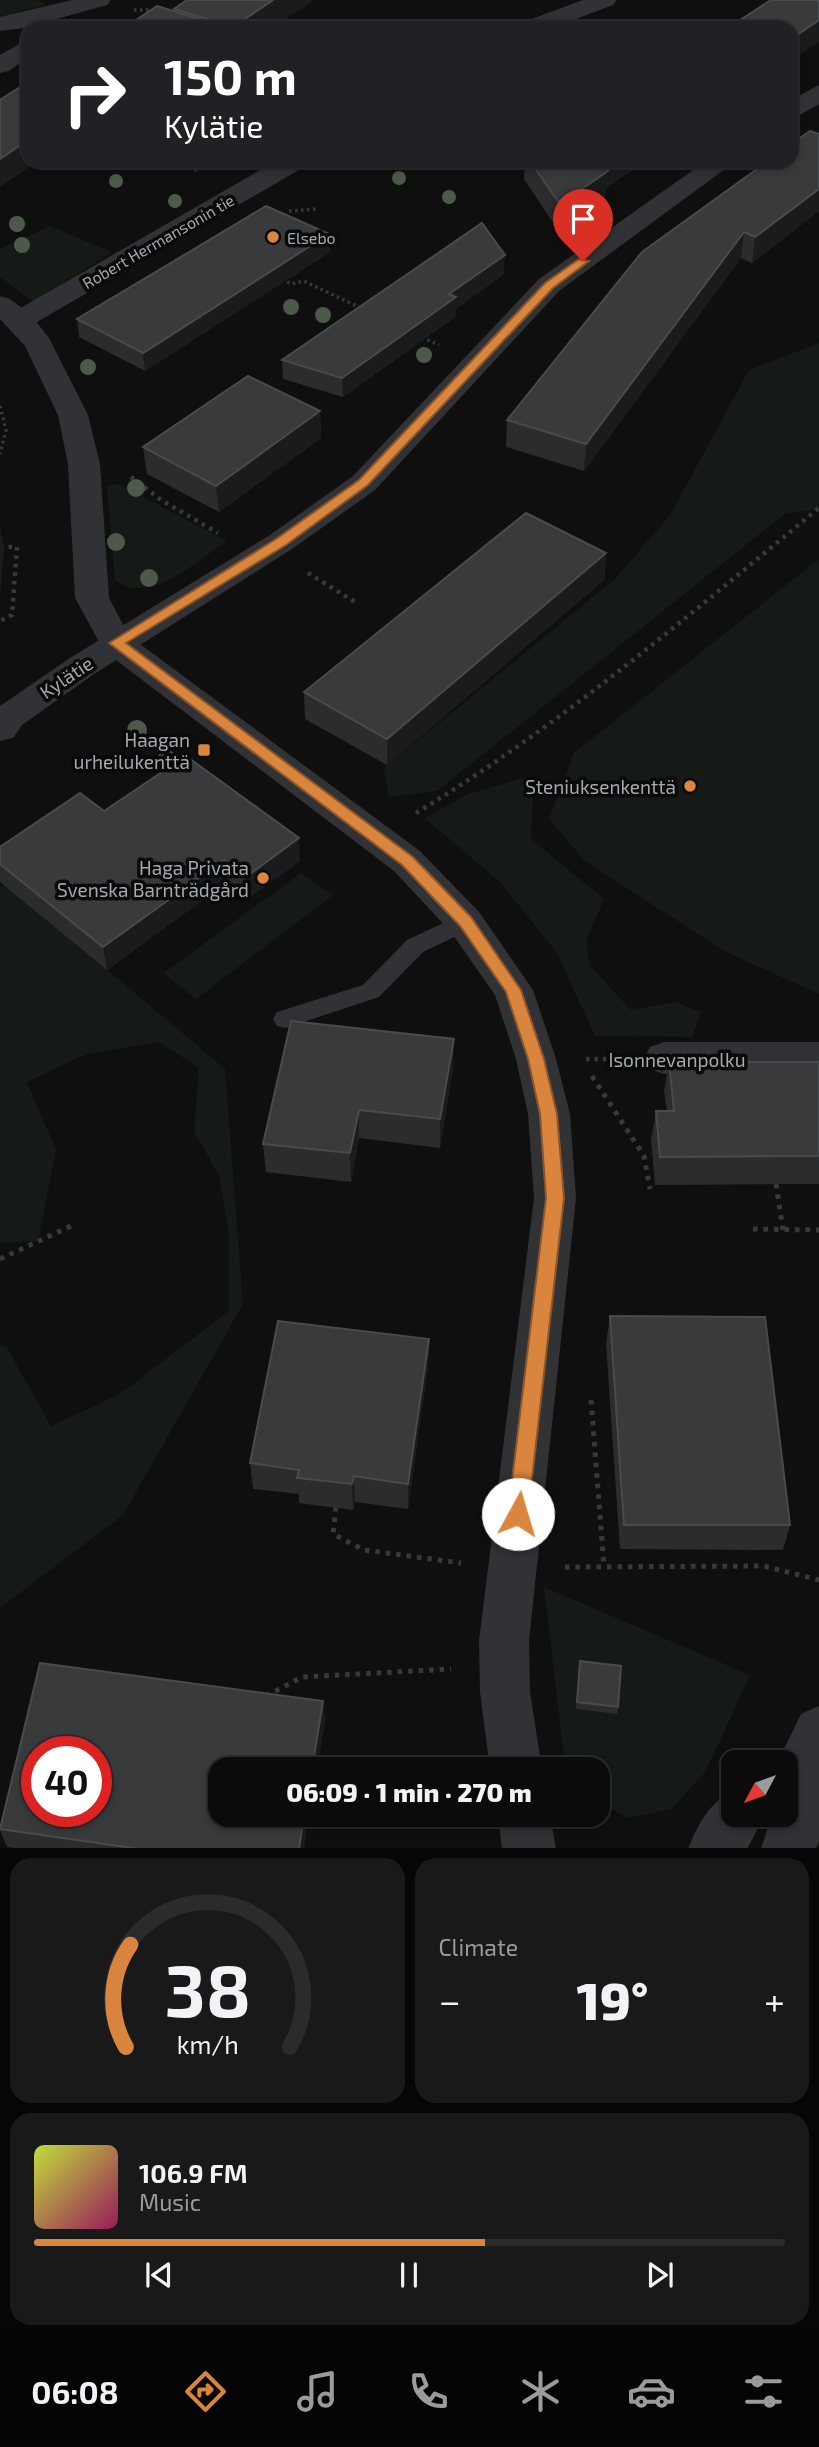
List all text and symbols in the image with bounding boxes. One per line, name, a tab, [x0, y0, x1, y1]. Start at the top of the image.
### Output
text: 150 m	[164, 46, 297, 105]
icon: right	[49, 49, 140, 140]
text: Kylätie	[164, 106, 263, 144]
pin	[553, 189, 613, 261]
street label: Robert Hermansonin tie	[79, 190, 237, 292]
icon: arrive	[564, 200, 602, 238]
place label: Elsebo	[287, 228, 336, 247]
marker: Elsebo	[265, 229, 281, 245]
street label: Kylätie	[35, 651, 97, 703]
place label: Haagan urheilukenttä	[74, 728, 190, 773]
marker: Haagan urheilukenttä	[196, 742, 212, 758]
place label: Steniuksenkenttä	[525, 775, 676, 798]
marker: Steniuksenkenttä	[682, 778, 698, 794]
place label: Haga Privata Svenska Barnträdgård	[57, 856, 249, 901]
marker: Haga Privata Svenska Barnträdgård	[255, 870, 271, 886]
street label: Isonnevanpolku	[608, 1048, 746, 1071]
position arrow	[481, 1477, 555, 1551]
speed limit sign: 40	[21, 1736, 112, 1827]
north arrow	[721, 1750, 798, 1827]
map controls	[721, 1750, 798, 1827]
text: 06:09 · 1 min · 270 m	[286, 1776, 532, 1807]
text: Climate	[439, 1933, 518, 1961]
text: 38	[164, 1944, 251, 2032]
text: 19°	[576, 1968, 648, 2030]
text: −	[439, 1977, 461, 2023]
text: +	[764, 1977, 785, 2023]
text: km/h	[176, 2028, 238, 2058]
text: 106.9 FM	[139, 2157, 248, 2188]
text: Music	[139, 2188, 201, 2216]
icon: previous	[140, 2256, 178, 2294]
icon: pause	[390, 2256, 428, 2294]
icon: next	[641, 2256, 679, 2294]
icon: directions	[181, 2367, 230, 2416]
icon: music	[293, 2367, 342, 2416]
icon: phone	[404, 2367, 453, 2416]
icon: climate	[516, 2367, 565, 2416]
icon: car	[627, 2367, 676, 2416]
icon: filters	[739, 2367, 788, 2416]
text: 06:08	[31, 2372, 119, 2410]

